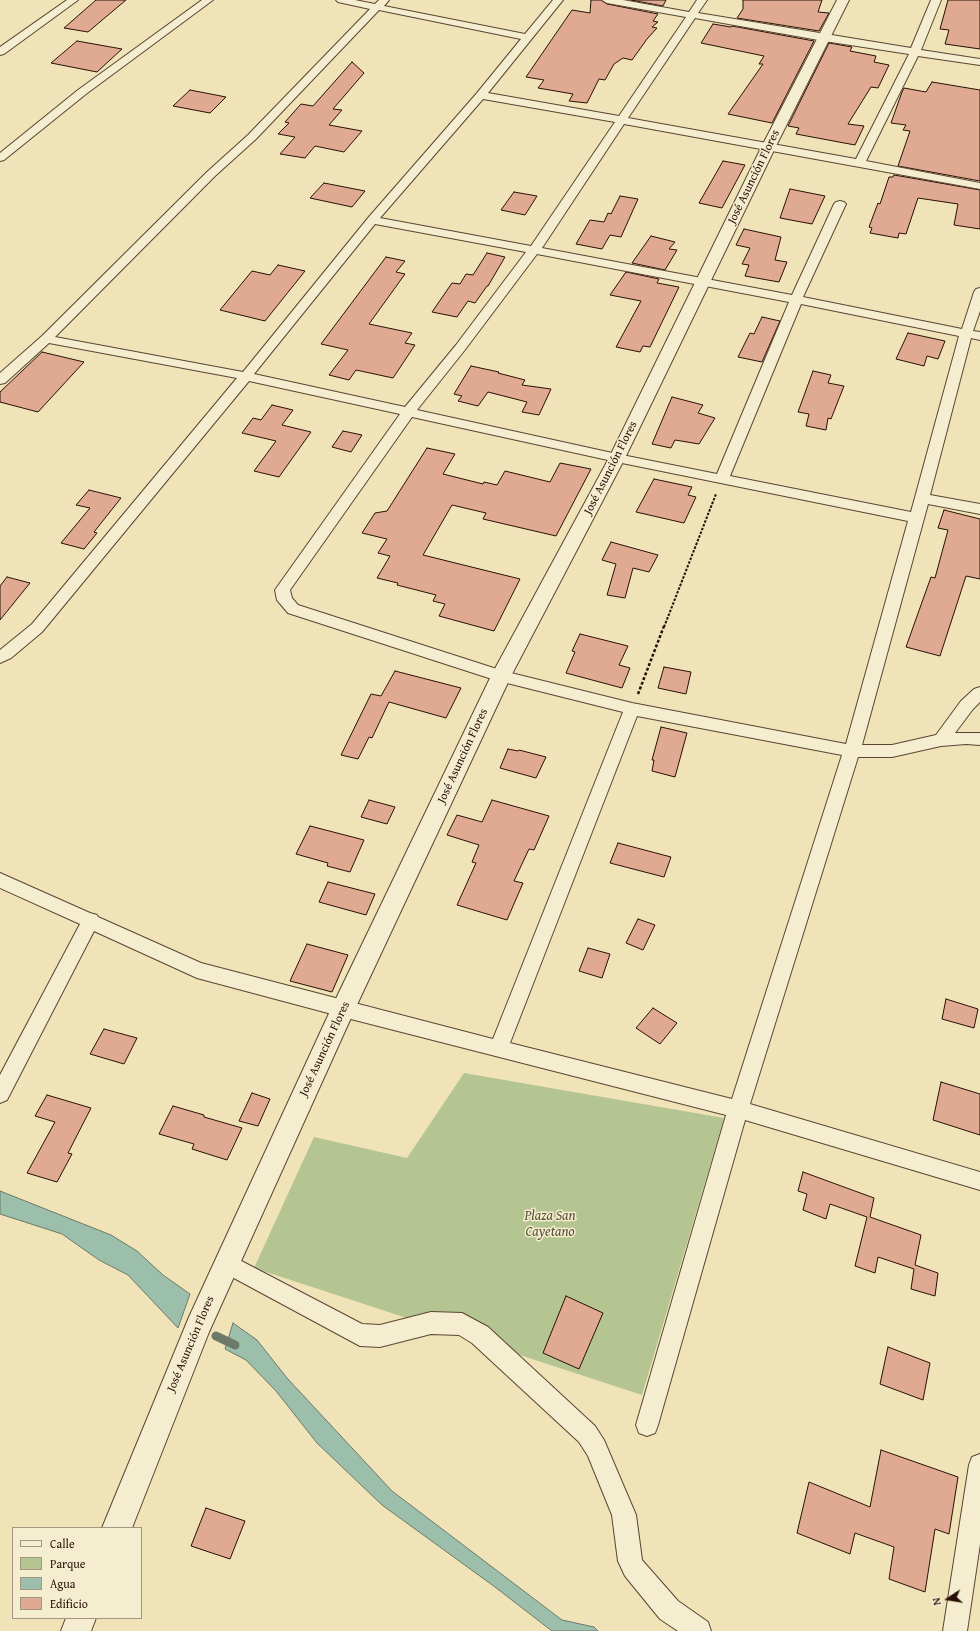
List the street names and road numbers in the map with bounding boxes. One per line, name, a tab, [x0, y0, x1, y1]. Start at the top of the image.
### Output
street label: José Asunción Flores	[725, 128, 783, 226]
street label: José Asunción Flores	[581, 419, 641, 517]
street label: José Asunción Flores	[435, 706, 491, 806]
street label: José Asunción Flores	[297, 999, 353, 1099]
street label: José Asunción Flores	[164, 1294, 218, 1394]

